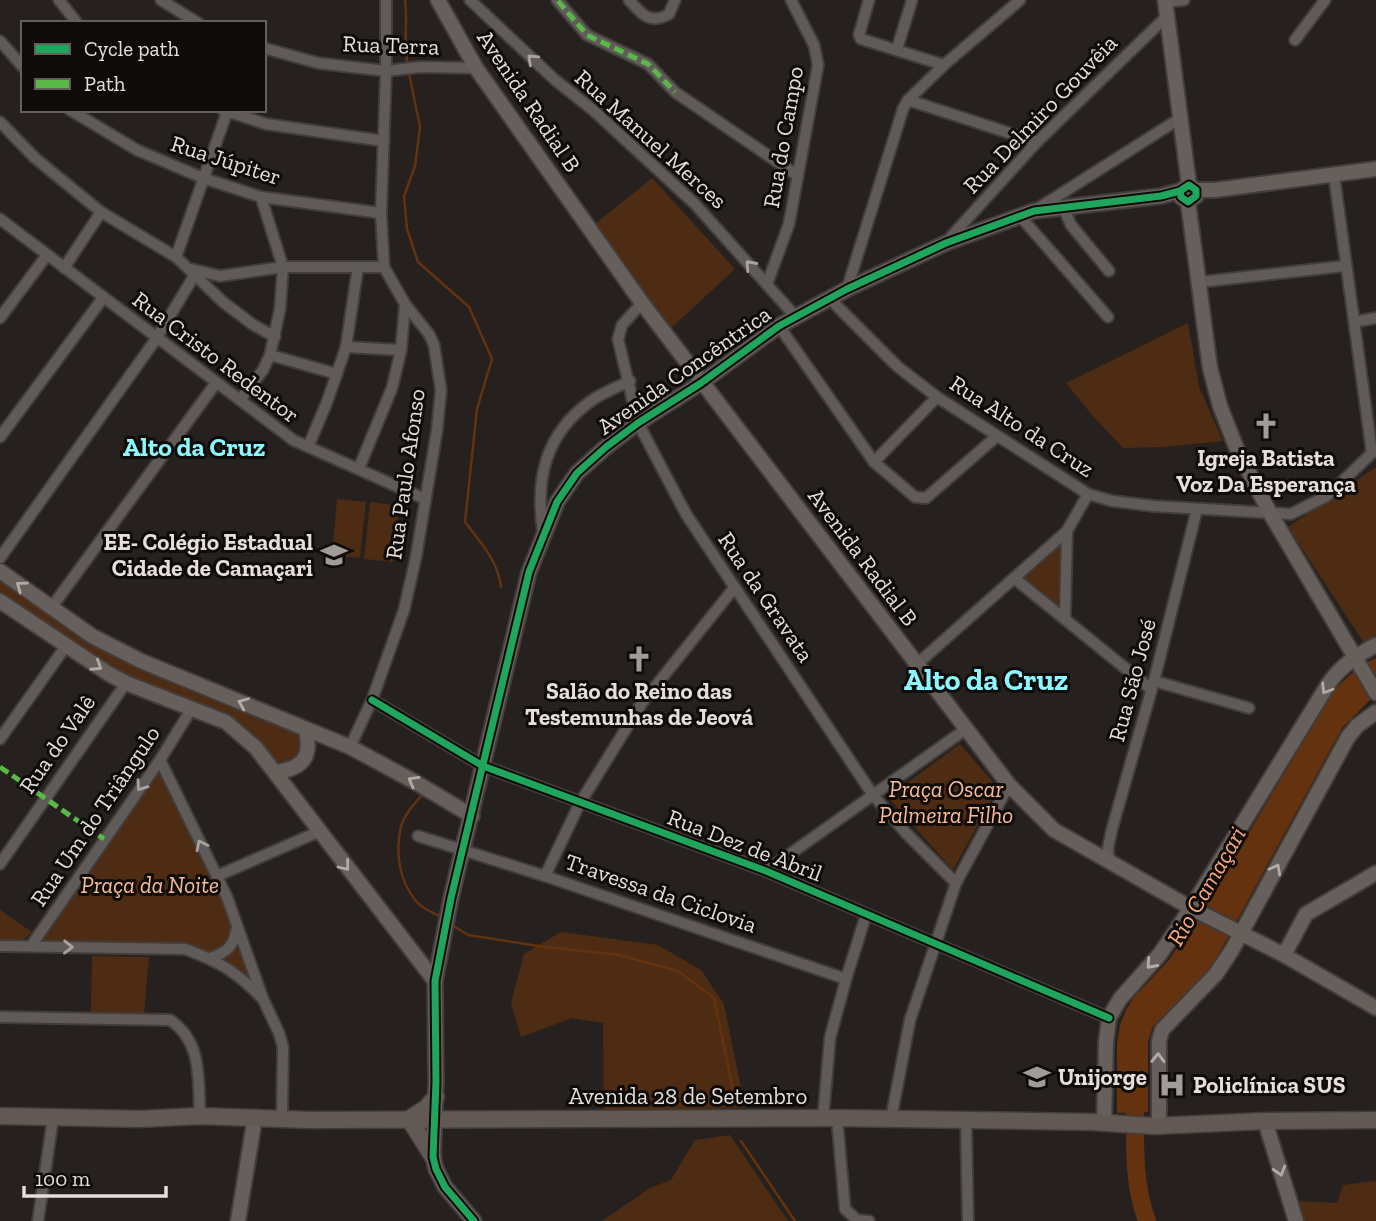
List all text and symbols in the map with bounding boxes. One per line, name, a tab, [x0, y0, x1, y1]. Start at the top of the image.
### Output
legend	[21, 21, 266, 112]
street label: Avenida Radial B	[471, 25, 587, 177]
street label: Rua Terra	[342, 29, 440, 61]
street label: Rua Delmiro Gouvêia	[957, 29, 1123, 199]
text: Cycle path	[84, 36, 179, 61]
one-way arrow	[527, 54, 540, 67]
street label: Rua Manuel Merces	[569, 64, 733, 214]
street label: Rua do Campo	[757, 64, 809, 210]
text: Path	[84, 71, 126, 96]
street label: Rua Júpiter	[167, 129, 285, 191]
one-way arrow	[746, 260, 759, 273]
street label: Rua Cristo Redentor	[127, 285, 305, 429]
street label: Avenida Concêntrica	[592, 300, 776, 440]
street label: Rua Alto da Cruz	[945, 369, 1100, 483]
street label: Rua Paulo Afonso	[379, 387, 431, 561]
church icon: Igreja Batista Voz Da Esperança	[1251, 411, 1281, 441]
district label: Alto da Cruz	[123, 431, 265, 463]
place label: Igreja Batista Voz Da Esperança	[1176, 444, 1356, 498]
street label: Avenida Radial B	[802, 483, 924, 631]
street label: Rua da Gravata	[712, 527, 820, 667]
place label: EE- Colégio Estadual Cidade de Camaçari	[104, 528, 313, 582]
school or university icon: EE- Colégio Estadual Cidade de Camaçari	[319, 540, 349, 570]
one-way arrow	[16, 582, 29, 595]
street label: Rua São José	[1102, 616, 1162, 744]
church icon: Salão do Reino das Testemunhas de Jeová	[624, 644, 654, 674]
one-way arrow	[89, 658, 102, 671]
district label: Alto da Cruz	[904, 662, 1068, 698]
place label: Salão do Reino das Testemunhas de Jeová	[525, 677, 753, 731]
one-way arrow	[1321, 681, 1334, 694]
street label: Rua do Valê	[13, 689, 101, 799]
one-way arrow	[238, 697, 250, 711]
street label: Rua Um do Triângulo	[24, 721, 166, 911]
park label: Praça Oscar Palmeira Filho	[879, 775, 1013, 829]
one-way arrow	[408, 776, 420, 789]
one-way arrow	[137, 778, 149, 791]
street label: Rua Dez de Abril	[664, 803, 826, 887]
water label: Rio Camaçari	[1160, 821, 1252, 951]
one-way arrow	[196, 840, 210, 852]
street label: Travessa da Ciclovia	[562, 847, 760, 939]
one-way arrow	[337, 858, 349, 871]
one-way arrow	[1268, 864, 1281, 876]
park label: Praça da Noite	[81, 871, 219, 899]
one-way arrow	[63, 939, 74, 955]
one-way arrow	[1147, 955, 1160, 968]
one-way arrow	[1151, 1052, 1166, 1063]
school or university icon: Unijorge	[1022, 1062, 1052, 1092]
place label: Unijorge	[1058, 1063, 1147, 1091]
hospital icon: Policlínica SUS	[1157, 1070, 1187, 1100]
place label: Policlínica SUS	[1193, 1071, 1346, 1099]
street label: Avenida 28 de Setembro	[569, 1082, 807, 1110]
scale bar	[24, 1154, 166, 1198]
one-way arrow	[1272, 1165, 1287, 1177]
text: 100 m	[35, 1166, 90, 1191]

